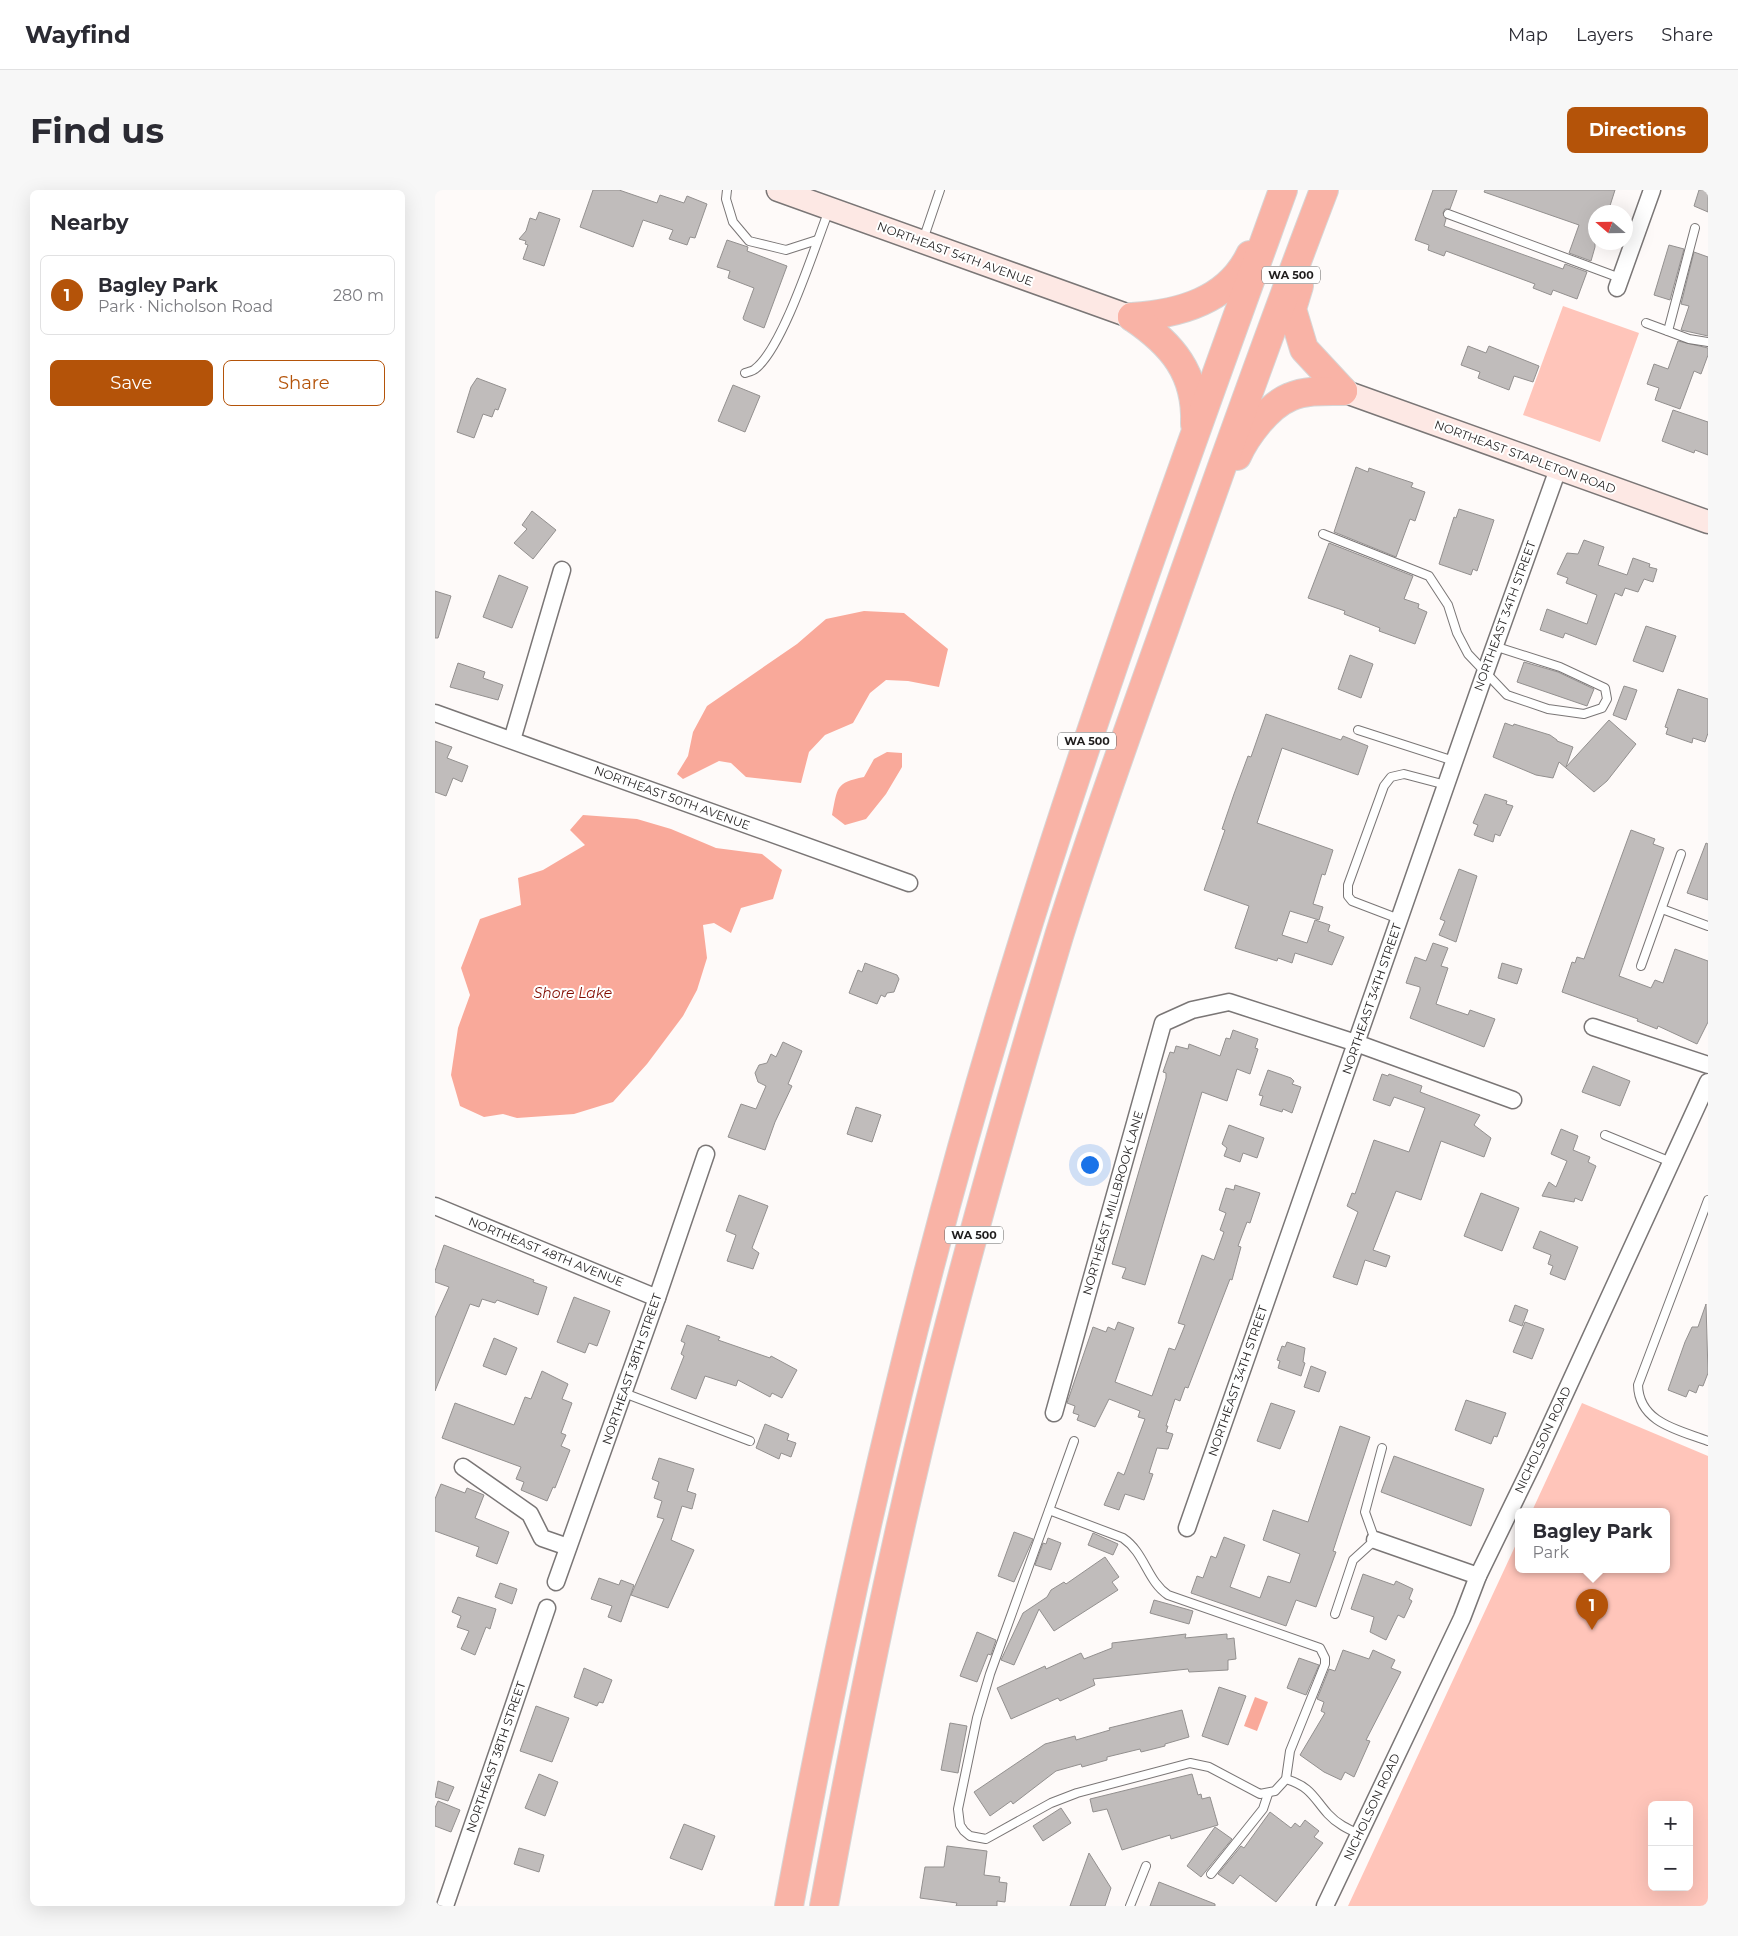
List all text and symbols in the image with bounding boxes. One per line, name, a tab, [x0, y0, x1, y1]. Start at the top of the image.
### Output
text: Wayfind	[25, 20, 131, 49]
text: Map	[1508, 24, 1548, 46]
text: Layers	[1576, 24, 1633, 46]
text: Share	[1661, 24, 1713, 46]
button: Directions	[1567, 107, 1708, 153]
text: Find us	[30, 109, 164, 152]
north arrow	[1588, 205, 1633, 250]
text: Nearby	[50, 210, 129, 235]
street label: NORTHEAST 54TH AVENUE	[875, 218, 1035, 289]
road number: WA 500	[1262, 266, 1320, 284]
text: Bagley Park	[98, 274, 218, 297]
text: 1	[64, 286, 70, 305]
text: 280 m	[333, 286, 384, 305]
text: Park · Nicholson Road	[98, 297, 273, 316]
button: Save	[50, 360, 213, 406]
button: Share	[223, 360, 385, 406]
street label: NORTHEAST STAPLETON ROAD	[1433, 417, 1618, 496]
street label: NORTHEAST 34TH STREET	[1470, 539, 1539, 693]
road number: WA 500	[1058, 732, 1116, 750]
street label: NORTHEAST 50TH AVENUE	[592, 762, 752, 833]
street label: NORTHEAST 34TH STREET	[1339, 921, 1404, 1076]
water label: Shore Lake	[534, 984, 612, 1002]
street label: NORTHEAST MILLBROOK LANE	[1079, 1109, 1146, 1297]
your location	[1077, 1152, 1103, 1178]
street label: NORTHEAST 48TH AVENUE	[466, 1213, 626, 1290]
road number: WA 500	[945, 1226, 1003, 1244]
street label: NORTHEAST 38TH STREET	[599, 1291, 665, 1446]
street label: NORTHEAST 34TH STREET	[1205, 1303, 1270, 1458]
street label: NICHOLSON ROAD	[1511, 1384, 1574, 1496]
popup	[1515, 1508, 1670, 1573]
text: Bagley Park	[1533, 1520, 1653, 1543]
text: Park	[1533, 1543, 1569, 1562]
pin: 1	[1576, 1589, 1608, 1630]
street label: NORTHEAST 38TH STREET	[463, 1679, 529, 1834]
street label: NICHOLSON ROAD	[1340, 1751, 1403, 1863]
map controls	[1648, 1801, 1693, 1891]
button: +	[1648, 1801, 1693, 1846]
button: −	[1648, 1846, 1693, 1891]

